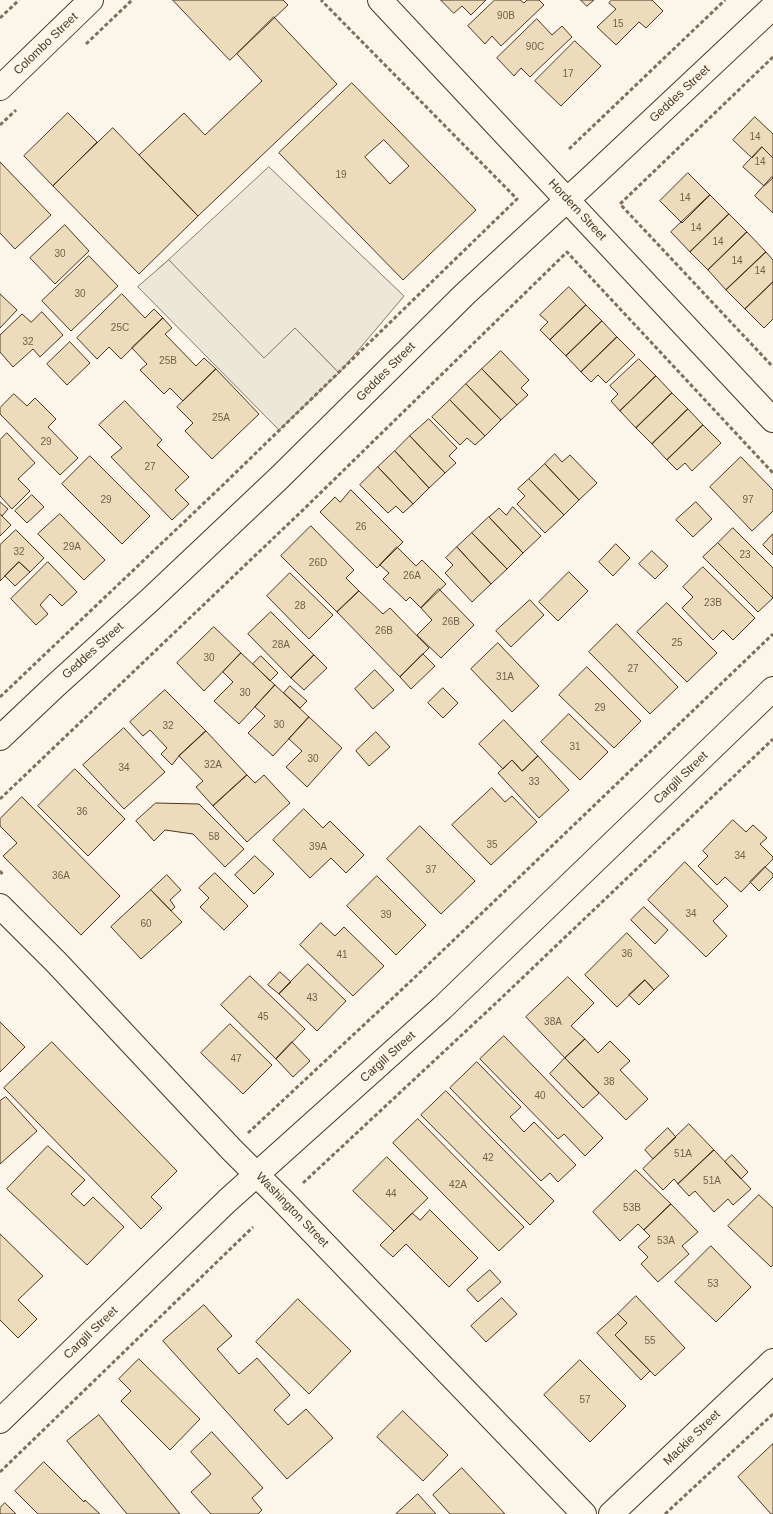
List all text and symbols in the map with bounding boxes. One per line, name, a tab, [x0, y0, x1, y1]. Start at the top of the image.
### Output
street label: Colombo Street	[11, 10, 81, 78]
house number: 90B	[497, 10, 515, 22]
house number: 15	[612, 18, 624, 30]
house number: 90C	[526, 41, 544, 53]
street label: Geddes Street	[647, 62, 713, 126]
house number: 17	[562, 68, 574, 80]
house number: 14	[749, 131, 761, 143]
house number: 14	[754, 156, 766, 168]
house number: 19	[335, 169, 347, 181]
street label: Hordern Street	[545, 176, 609, 244]
house number: 14	[679, 192, 691, 204]
house number: 14	[690, 222, 702, 234]
house number: 14	[712, 236, 724, 248]
house number: 30	[54, 248, 66, 260]
house number: 14	[731, 255, 743, 267]
house number: 14	[754, 265, 766, 277]
house number: 30	[74, 288, 86, 300]
house number: 25C	[111, 322, 129, 334]
house number: 32	[22, 336, 34, 348]
street label: Geddes Street	[354, 340, 418, 404]
house number: 25B	[159, 355, 177, 367]
house number: 25A	[212, 412, 230, 424]
house number: 29	[40, 436, 52, 448]
house number: 27	[144, 461, 156, 473]
house number: 29	[100, 494, 112, 506]
house number: 97	[742, 494, 754, 506]
house number: 26	[355, 521, 367, 533]
house number: 29A	[63, 541, 81, 553]
house number: 32	[13, 546, 25, 558]
house number: 23	[739, 549, 751, 561]
house number: 26D	[309, 557, 327, 569]
house number: 26A	[403, 570, 421, 582]
house number: 23B	[704, 597, 722, 609]
house number: 28	[294, 600, 306, 612]
house number: 26B	[442, 616, 460, 628]
street label: Geddes Street	[59, 620, 127, 682]
house number: 26B	[375, 625, 393, 637]
house number: 25	[671, 637, 683, 649]
house number: 28A	[272, 639, 290, 651]
house number: 30	[203, 652, 215, 664]
house number: 27	[627, 663, 639, 675]
house number: 31A	[496, 671, 514, 683]
house number: 30	[239, 687, 251, 699]
house number: 29	[594, 702, 606, 714]
house number: 30	[273, 719, 285, 731]
house number: 32	[162, 720, 174, 732]
house number: 31	[569, 741, 581, 753]
street label: Cargill Street	[651, 749, 711, 807]
house number: 30	[307, 753, 319, 765]
house number: 32A	[204, 759, 222, 771]
house number: 34	[118, 762, 130, 774]
house number: 33	[528, 776, 540, 788]
house number: 36	[76, 806, 88, 818]
house number: 58	[208, 831, 220, 843]
house number: 35	[486, 839, 498, 851]
house number: 39A	[309, 841, 327, 853]
house number: 34	[734, 850, 746, 862]
house number: 37	[425, 864, 437, 876]
house number: 36A	[52, 870, 70, 882]
house number: 34	[685, 908, 697, 920]
house number: 39	[380, 909, 392, 921]
house number: 60	[140, 918, 152, 930]
house number: 36	[621, 948, 633, 960]
house number: 41	[336, 949, 348, 961]
house number: 43	[306, 992, 318, 1004]
house number: 45	[257, 1011, 269, 1023]
house number: 38A	[544, 1016, 562, 1028]
street label: Cargill Street	[357, 1028, 419, 1086]
house number: 47	[230, 1053, 242, 1065]
house number: 38	[603, 1076, 615, 1088]
house number: 40	[534, 1090, 546, 1102]
house number: 51A	[674, 1148, 692, 1160]
house number: 42	[482, 1152, 494, 1164]
street label: Washington Street	[253, 1170, 331, 1250]
house number: 51A	[703, 1175, 721, 1187]
house number: 42A	[449, 1179, 467, 1191]
house number: 44	[385, 1188, 397, 1200]
house number: 53B	[623, 1202, 641, 1214]
house number: 53A	[657, 1235, 675, 1247]
house number: 53	[707, 1278, 719, 1290]
street label: Cargill Street	[61, 1304, 121, 1362]
house number: 55	[644, 1335, 656, 1347]
house number: 57	[579, 1394, 591, 1406]
street label: Mackie Street	[661, 1407, 723, 1469]

